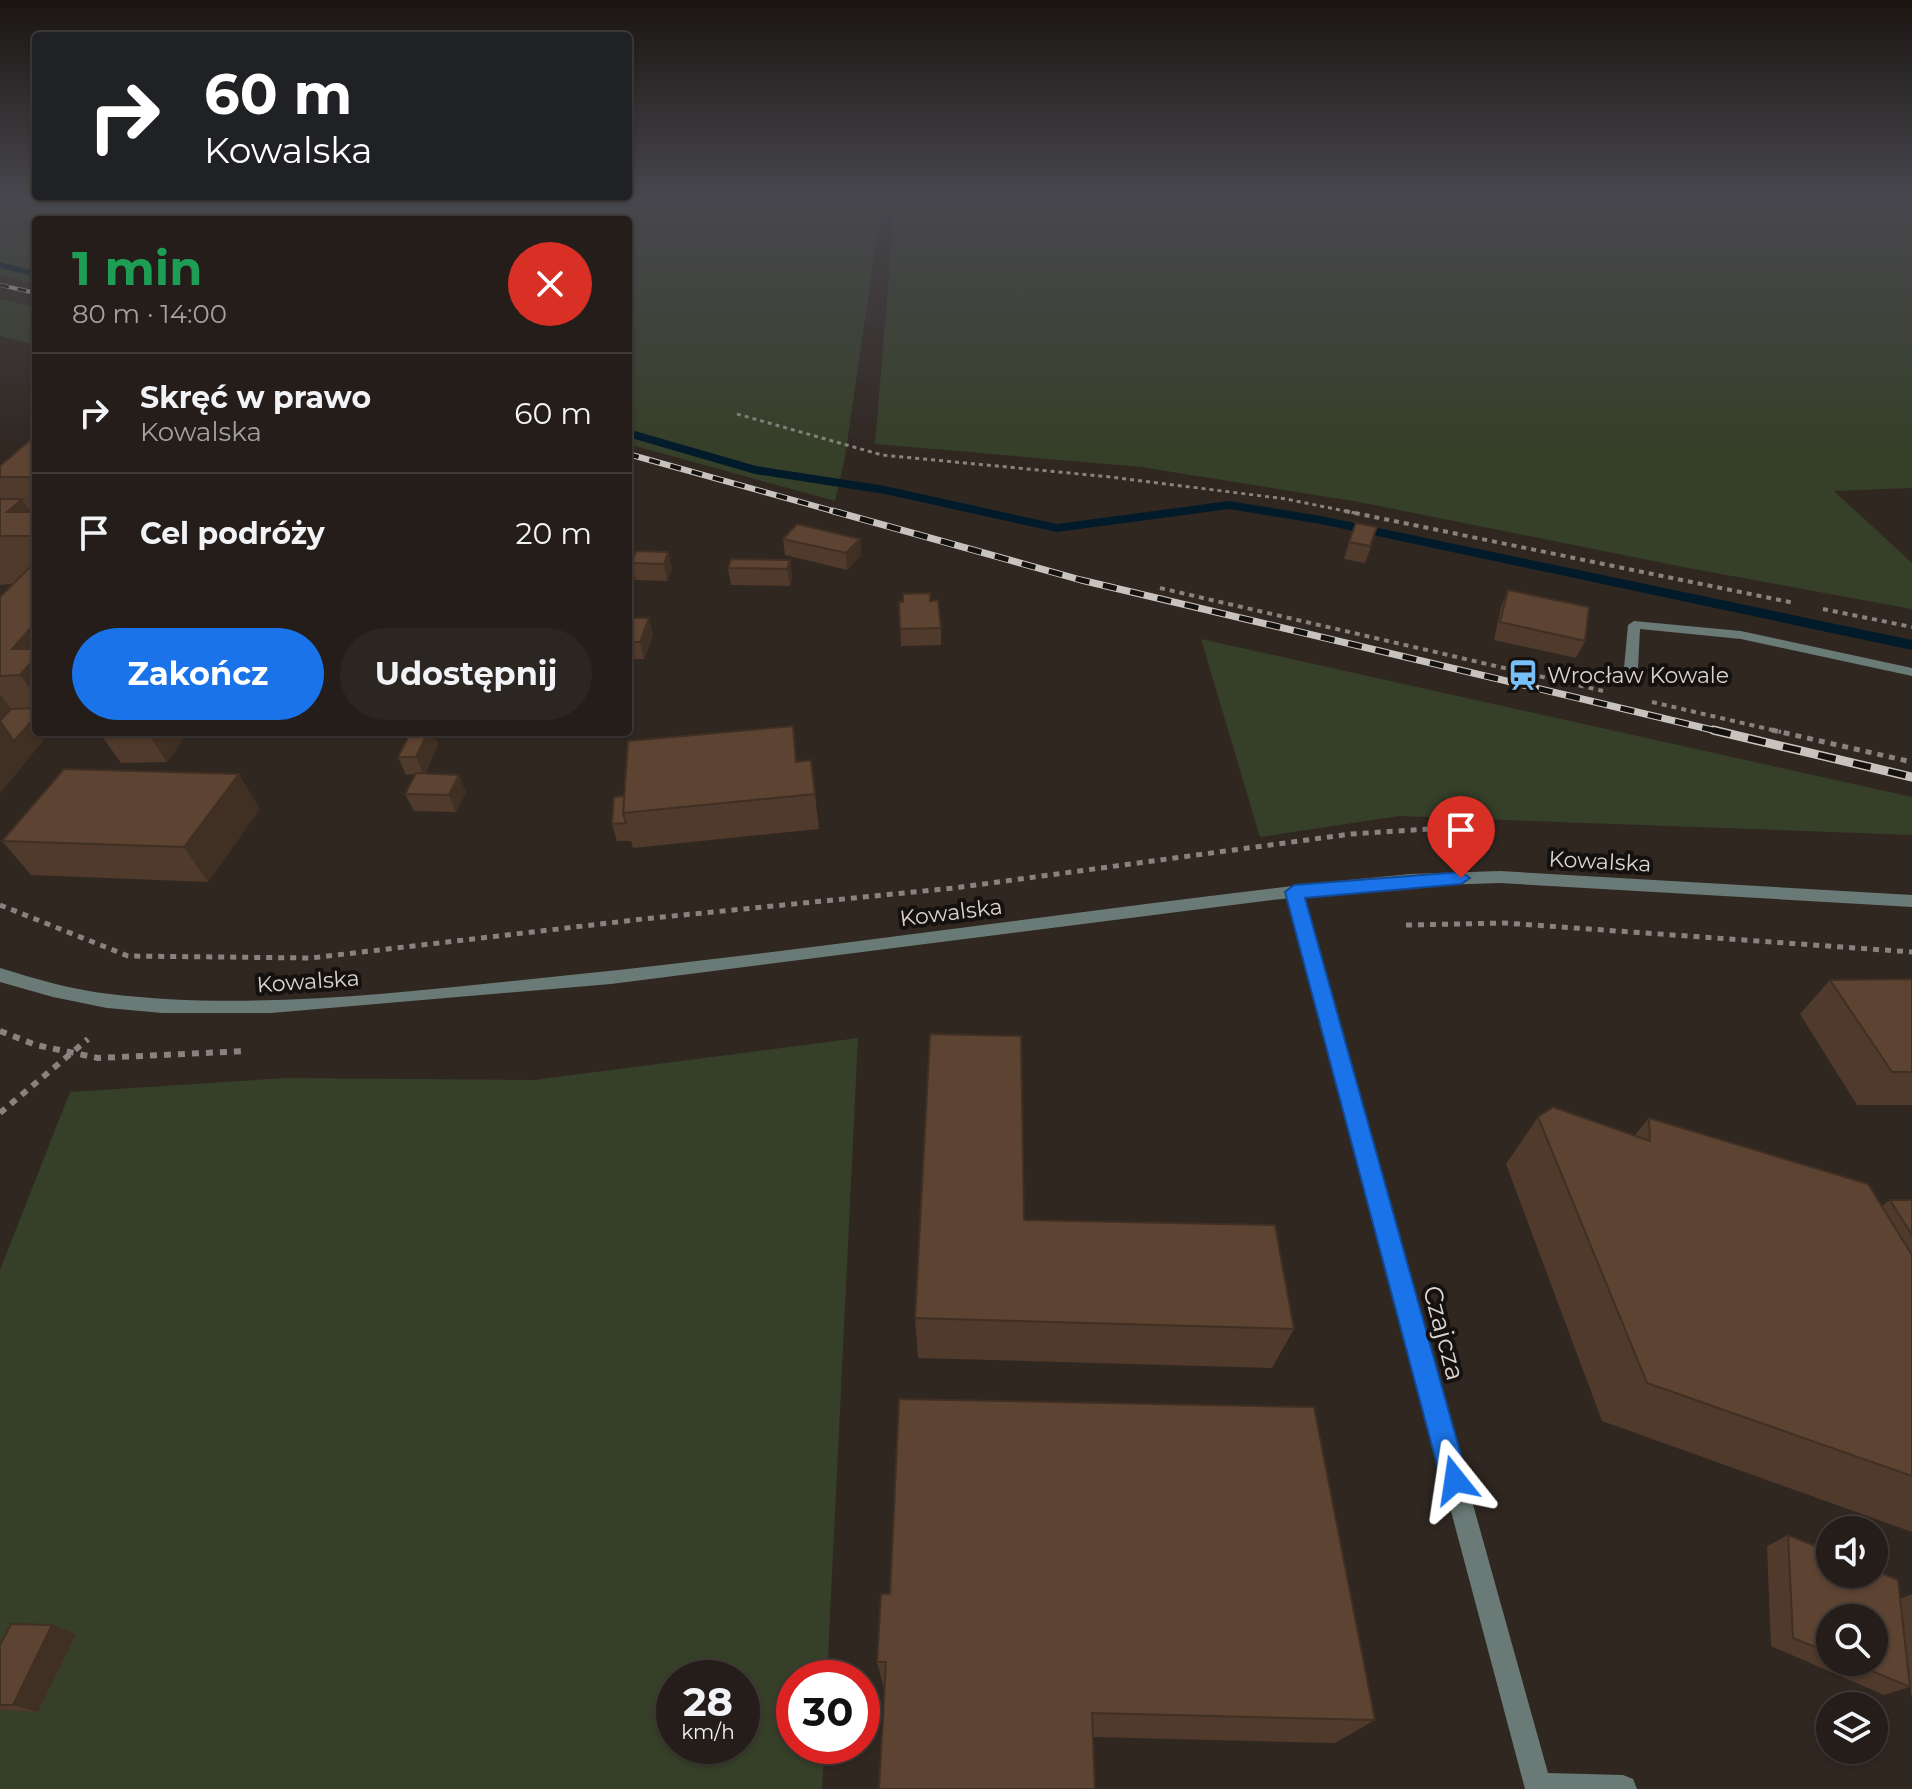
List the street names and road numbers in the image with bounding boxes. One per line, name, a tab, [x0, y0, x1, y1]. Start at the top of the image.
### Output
street label: Kowalska	[1548, 845, 1652, 878]
street label: Kowalska	[898, 893, 1004, 932]
street label: Kowalska	[256, 964, 360, 999]
street label: Czajcza	[1416, 1282, 1472, 1384]

